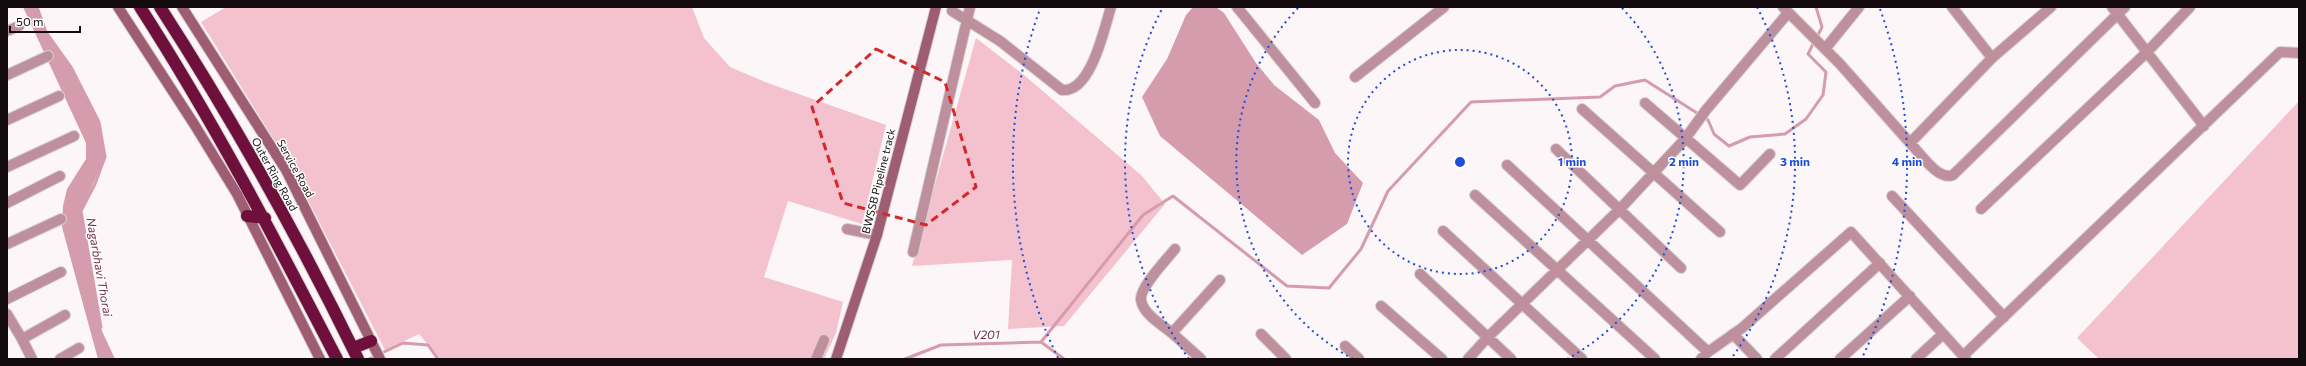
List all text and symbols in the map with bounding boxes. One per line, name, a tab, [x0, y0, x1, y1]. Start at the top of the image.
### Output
scale bar	[10, 8, 80, 34]
text: 50 m	[16, 14, 44, 28]
street label: BWSSB Pipeline track	[859, 127, 897, 235]
street label: Outer Ring Road	[249, 135, 301, 213]
street label: Service Road	[275, 137, 317, 199]
text: 1 min	[1558, 154, 1586, 168]
text: 2 min	[1669, 154, 1699, 168]
text: 3 min	[1780, 154, 1810, 168]
text: 4 min	[1892, 154, 1922, 168]
centre of rings	[1453, 155, 1467, 169]
water label: Nagarbhavi Thorai	[84, 216, 116, 318]
water label: V201	[972, 327, 1000, 341]

